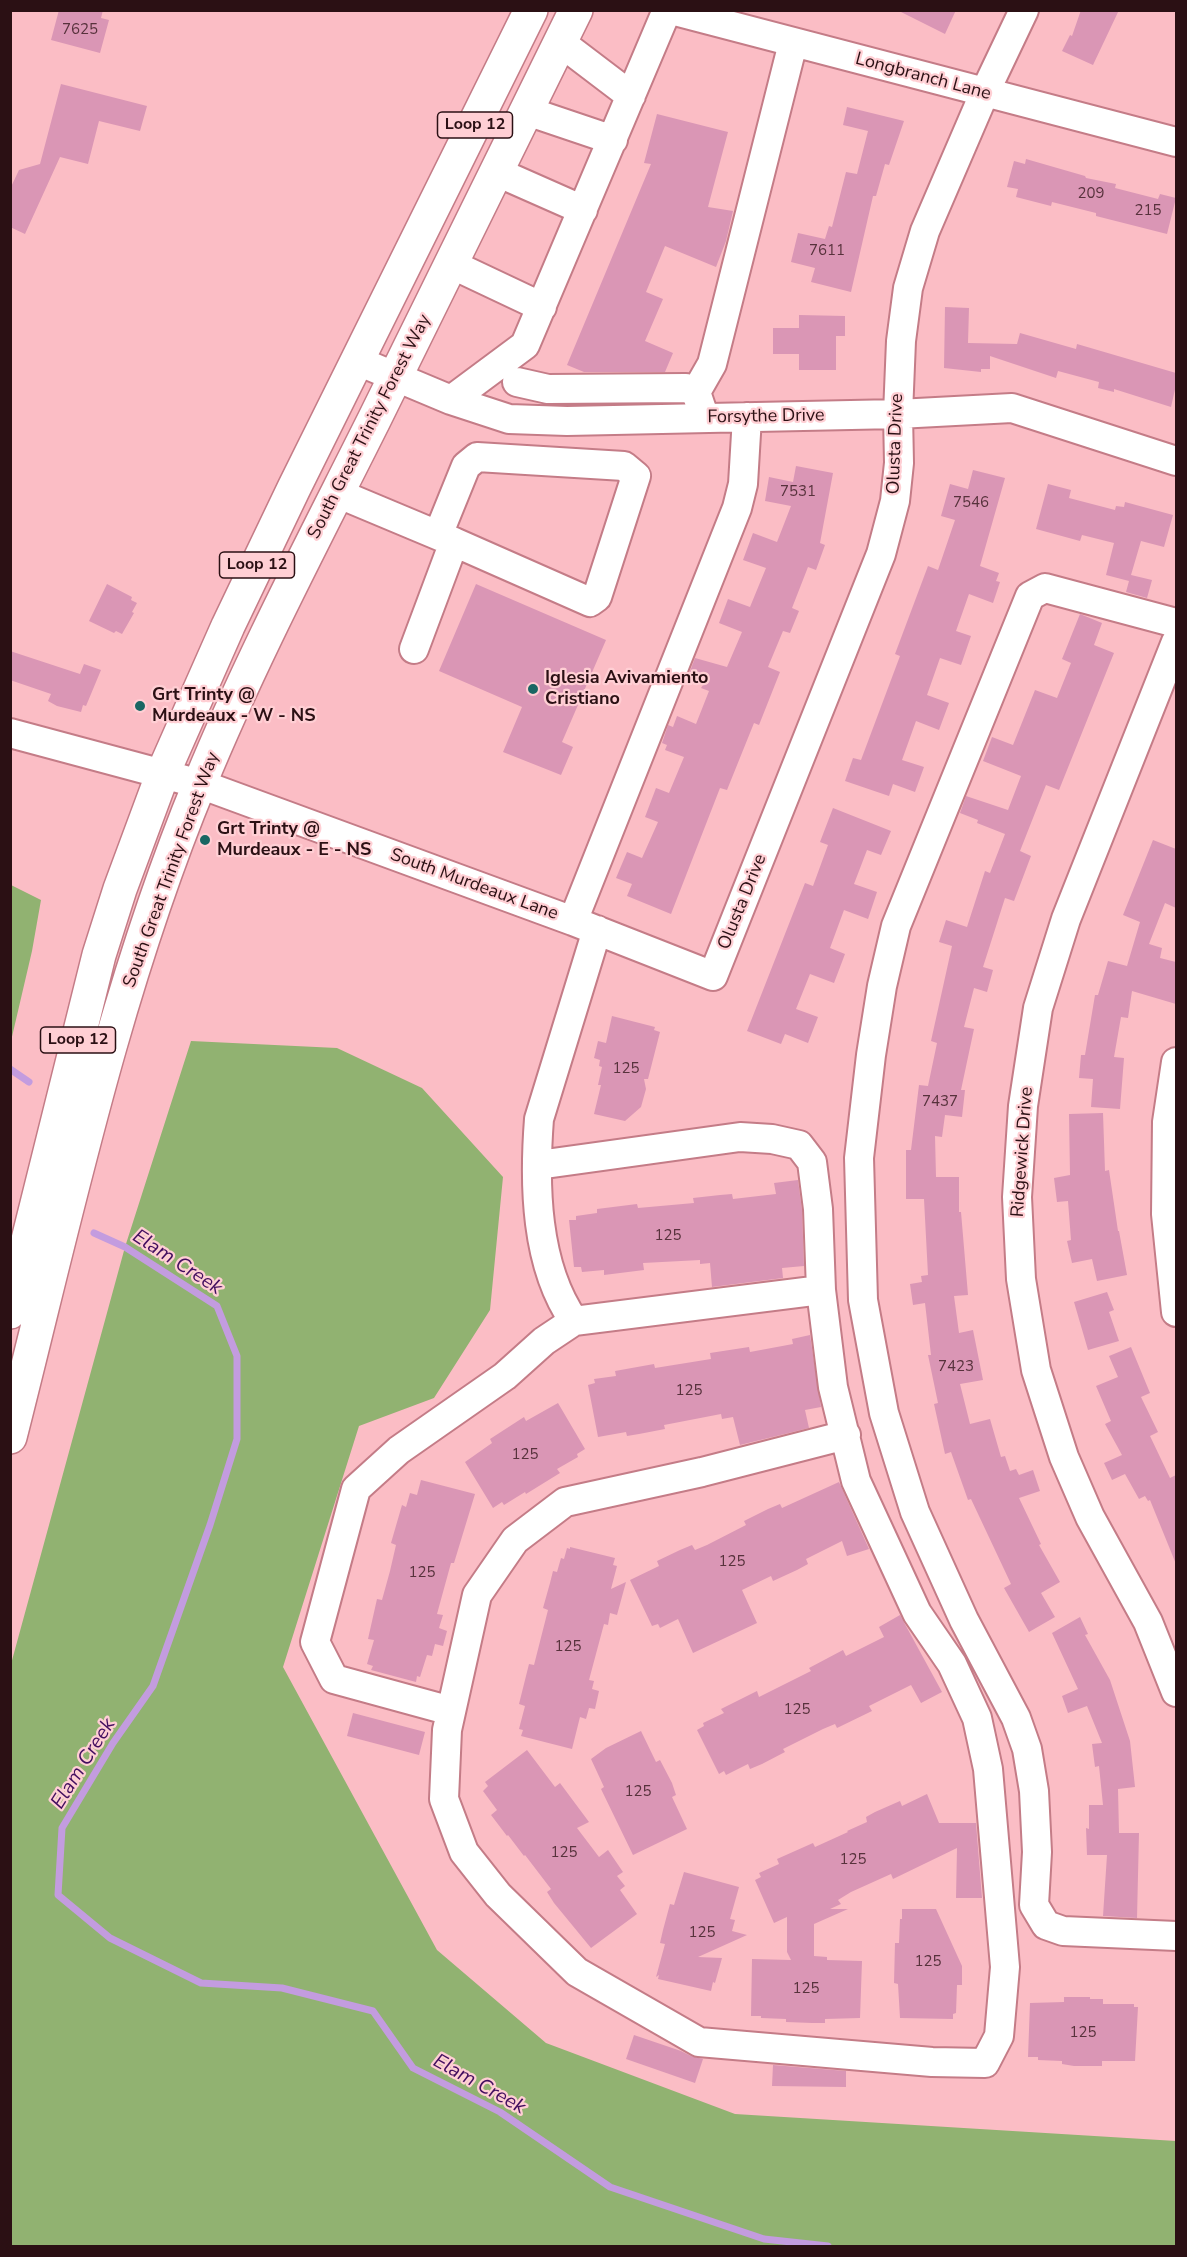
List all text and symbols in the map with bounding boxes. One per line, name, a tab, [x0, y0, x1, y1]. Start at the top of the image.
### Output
house number: 7625	[62, 21, 98, 39]
street label: Longbranch Lane	[853, 49, 993, 105]
road number: Loop 12	[438, 112, 512, 138]
house number: 209	[1078, 185, 1104, 203]
house number: 215	[1135, 202, 1161, 220]
house number: 7611	[809, 242, 845, 260]
street label: South Great Trinity Forest Way	[304, 311, 436, 543]
street label: Olusta Drive	[883, 393, 909, 495]
street label: Forsythe Drive	[707, 405, 825, 429]
house number: 7531	[780, 483, 816, 501]
house number: 7546	[953, 494, 989, 512]
road number: Loop 12	[220, 552, 294, 578]
place label: Iglesia Avivamiento Cristiano	[545, 668, 708, 710]
marker: Iglesia Avivamiento Cristiano	[526, 682, 540, 696]
place label: Grt Trinty @ Murdeaux - W - NS	[152, 685, 316, 728]
marker: Grt Trinty @ Murdeaux - W - NS	[133, 699, 147, 713]
street label: South Great Trinity Forest Way	[119, 749, 225, 991]
place label: Grt Trinty @ Murdeaux - E - NS	[217, 819, 371, 862]
marker: Grt Trinty @ Murdeaux - E - NS	[198, 833, 212, 847]
street label: South Murdeaux Lane	[387, 845, 561, 925]
street label: Olusta Drive	[714, 851, 772, 953]
road number: Loop 12	[40, 1027, 116, 1053]
house number: 125	[613, 1060, 639, 1078]
street label: Ridgewick Drive	[1008, 1086, 1038, 1218]
house number: 7437	[922, 1093, 958, 1111]
water label: Elam Creek	[128, 1225, 226, 1301]
house number: 125	[655, 1227, 681, 1245]
house number: 7423	[938, 1358, 974, 1376]
house number: 125	[676, 1382, 702, 1400]
house number: 125	[512, 1446, 538, 1464]
house number: 125	[719, 1553, 745, 1571]
house number: 125	[409, 1564, 435, 1582]
house number: 125	[555, 1638, 581, 1656]
house number: 125	[784, 1701, 810, 1719]
water label: Elam Creek	[47, 1714, 121, 1814]
house number: 125	[625, 1783, 651, 1801]
house number: 125	[551, 1844, 577, 1862]
house number: 125	[840, 1851, 866, 1869]
house number: 125	[689, 1924, 715, 1942]
house number: 125	[915, 1953, 941, 1971]
house number: 125	[793, 1980, 819, 1998]
house number: 125	[1070, 2024, 1096, 2042]
water label: Elam Creek	[428, 2050, 530, 2120]

